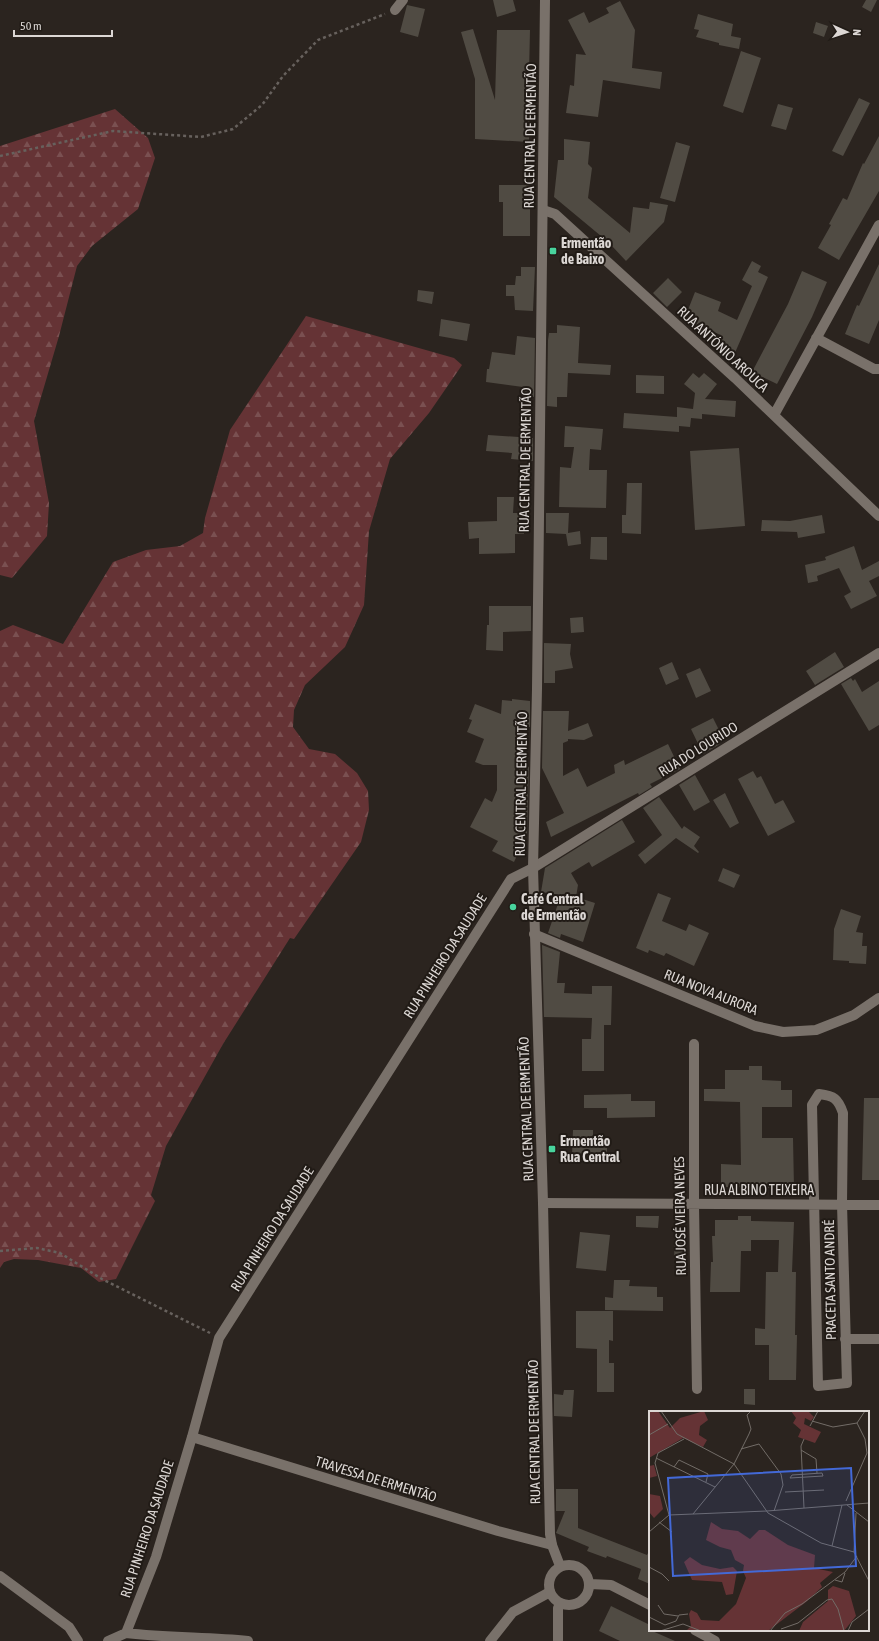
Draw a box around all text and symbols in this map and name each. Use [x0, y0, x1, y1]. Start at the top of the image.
scale bar [14, 12, 112, 38]
north arrow [827, 12, 867, 52]
text: 50 m [20, 19, 42, 33]
text: N [851, 29, 863, 36]
street label: RUA CENTRAL DE ERMENTÃO [521, 63, 539, 209]
place label: Ermentão de Baixo [561, 235, 612, 267]
marker: Ermentão de Baixo [548, 246, 558, 256]
street label: RUA ANTÓNIO AROUCA [674, 303, 772, 395]
street label: RUA CENTRAL DE ERMENTÃO [516, 387, 534, 533]
street label: RUA CENTRAL DE ERMENTÃO [512, 711, 530, 857]
street label: RUA DO LOURIDO [656, 718, 740, 780]
street label: RUA PINHEIRO DA SAUDADE [400, 891, 490, 1021]
place label: Café Central de Ermentão [521, 891, 587, 923]
marker: Café Central de Ermentão [508, 902, 518, 912]
street label: RUA NOVA AURORA [662, 966, 760, 1018]
street label: RUA CENTRAL DE ERMENTÃO [515, 1036, 537, 1182]
place label: Ermentão Rua Central [560, 1133, 620, 1165]
marker: Ermentão Rua Central [547, 1144, 557, 1154]
street label: RUA JOSÉ VIEIRA NEVES [671, 1156, 689, 1276]
street label: RUA PINHEIRO DA SAUDADE [227, 1164, 317, 1294]
street label: RUA ALBINO TEIXEIRA [704, 1182, 814, 1198]
street label: PRACETA SANTO ANDRÉ [821, 1220, 839, 1340]
street label: RUA CENTRAL DE ERMENTÃO [525, 1359, 543, 1505]
inset map [649, 1411, 869, 1631]
street label: TRAVESSA DE ERMENTÃO [313, 1453, 439, 1505]
street label: RUA PINHEIRO DA SAUDADE [117, 1458, 177, 1600]

